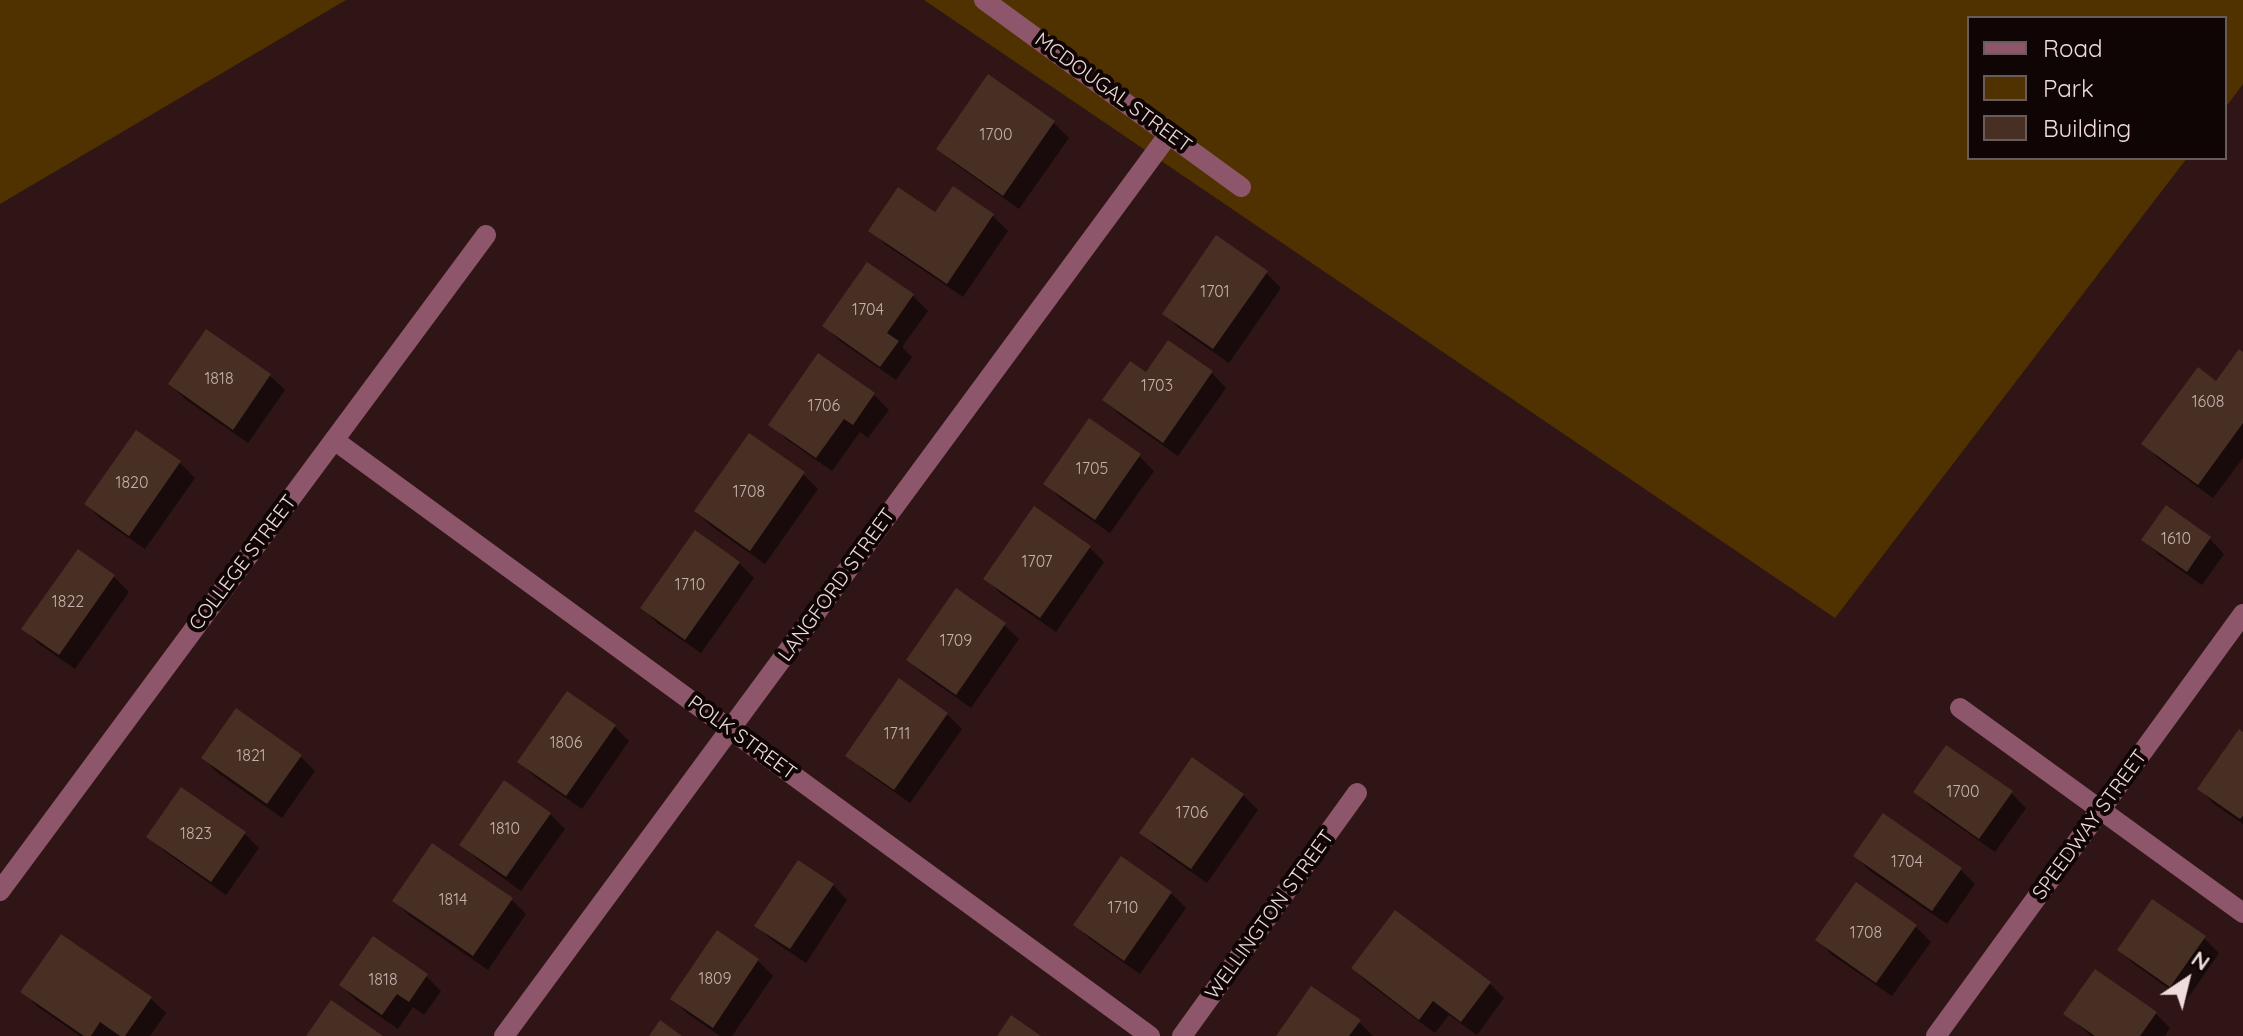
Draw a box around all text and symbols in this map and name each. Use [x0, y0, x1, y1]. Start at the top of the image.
legend [1967, 16, 2227, 160]
street label: MCDOUGAL STREET [1030, 28, 1196, 158]
text: Road [2043, 33, 2103, 63]
text: Park [2043, 73, 2094, 103]
text: Building [2043, 113, 2131, 143]
house number: 1700 [979, 125, 1013, 145]
house number: 1701 [1200, 282, 1230, 302]
house number: 1704 [852, 300, 884, 320]
house number: 1818 [204, 369, 234, 389]
house number: 1703 [1141, 376, 1173, 396]
house number: 1608 [2192, 392, 2224, 412]
house number: 1706 [808, 396, 840, 416]
house number: 1705 [1076, 459, 1108, 479]
house number: 1820 [116, 473, 148, 493]
house number: 1708 [733, 482, 765, 502]
street label: COLLEGE STREET [184, 491, 302, 635]
street label: LANGFORD STREET [773, 504, 901, 666]
house number: 1610 [2161, 529, 2191, 549]
house number: 1707 [1022, 552, 1052, 572]
house number: 1710 [675, 575, 705, 595]
house number: 1822 [52, 592, 84, 612]
house number: 1709 [940, 631, 972, 651]
street label: POLK STREET [683, 691, 801, 785]
house number: 1711 [884, 724, 910, 744]
house number: 1806 [550, 733, 582, 753]
street label: SPEEDWAY STREET [2028, 745, 2152, 905]
house number: 1821 [236, 746, 266, 766]
house number: 1700 [1946, 782, 1980, 802]
house number: 1706 [1176, 803, 1208, 823]
house number: 1810 [490, 819, 520, 839]
house number: 1823 [180, 824, 212, 844]
street label: WELLINGTON STREET [1200, 826, 1340, 1004]
house number: 1704 [1891, 852, 1923, 872]
house number: 1814 [439, 890, 467, 910]
house number: 1710 [1108, 898, 1138, 918]
house number: 1708 [1850, 923, 1882, 943]
north arrow [2147, 940, 2227, 1020]
text: N [2186, 944, 2215, 976]
house number: 1809 [698, 969, 732, 989]
house number: 1818 [368, 970, 398, 990]

